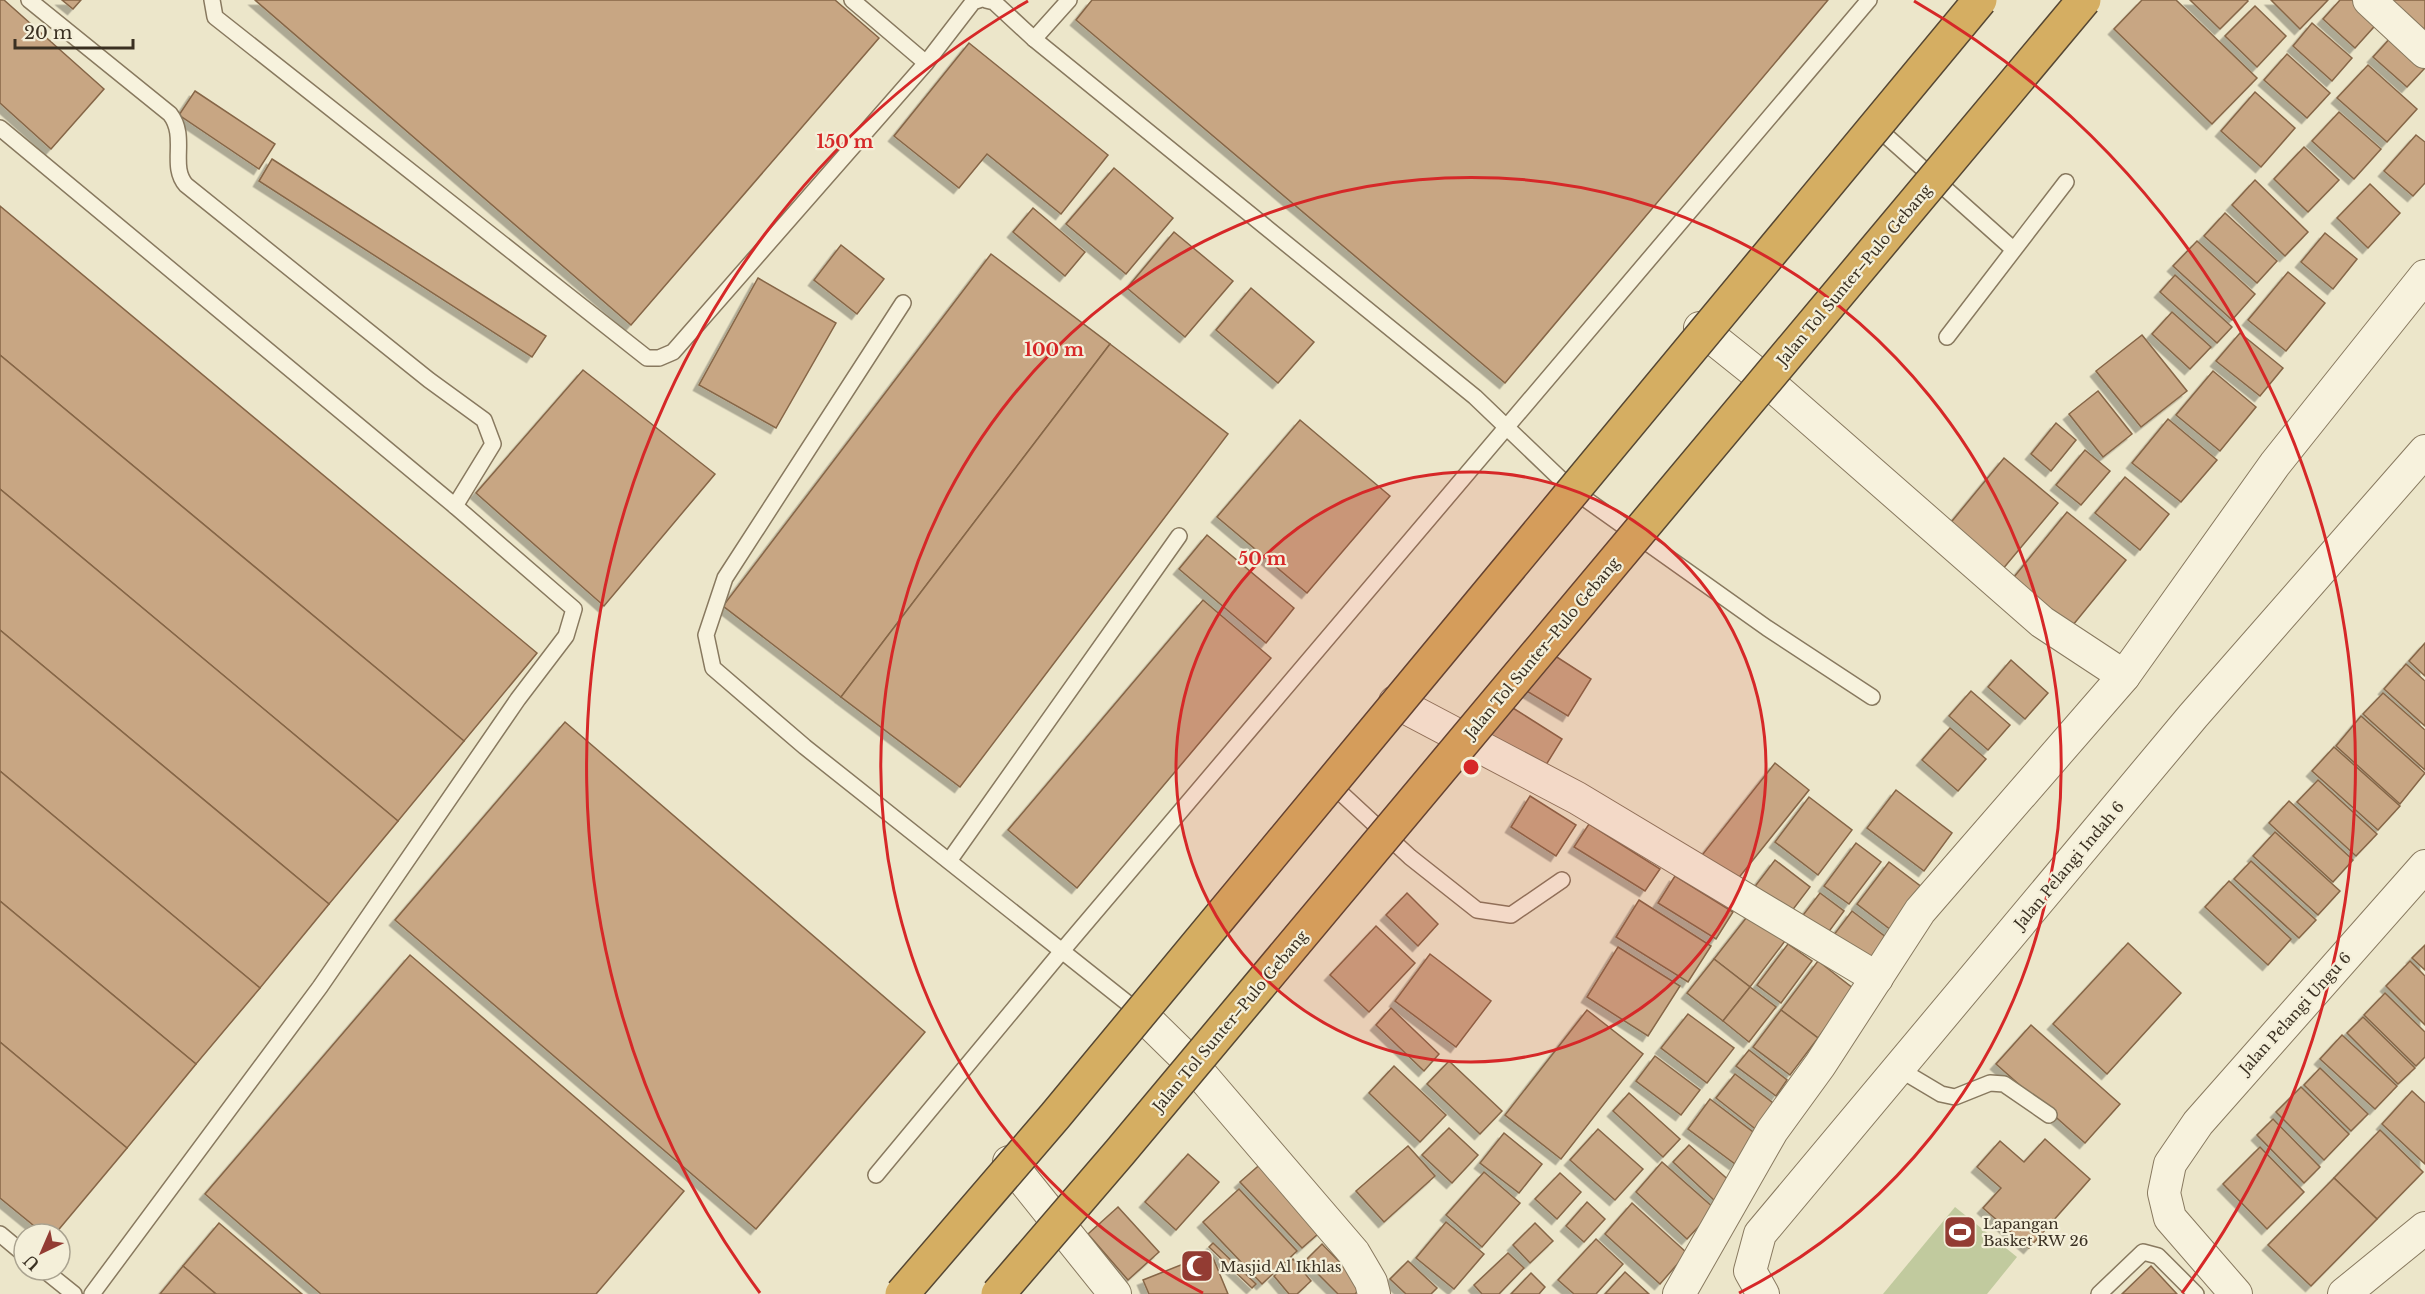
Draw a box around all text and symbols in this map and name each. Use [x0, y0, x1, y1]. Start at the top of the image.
scale bar [15, 12, 134, 50]
text: 20 m [24, 22, 72, 44]
text: 150 m [817, 131, 874, 153]
street label: Jalan Tol Sunter–Pulo Gebang [1771, 180, 1936, 371]
text: 100 m [1024, 339, 1084, 361]
text: 50 m [1238, 548, 1287, 570]
street label: Jalan Tol Sunter–Pulo Gebang [1459, 553, 1624, 744]
centre of rings [1461, 757, 1481, 777]
street label: Jalan Pelangi Indah 6 [2009, 797, 2128, 934]
street label: Jalan Tol Sunter–Pulo Gebang [1147, 926, 1312, 1117]
street label: Jalan Pelangi Ungu 6 [2234, 948, 2355, 1079]
sports icon: Lapangan Basket RW 26 [1942, 1214, 1978, 1250]
place label: Lapangan Basket RW 26 [1983, 1214, 2088, 1250]
north arrow [12, 1222, 72, 1282]
mosque icon: Masjid Al Ikhlas [1179, 1248, 1215, 1284]
text: U [20, 1251, 44, 1275]
place label: Masjid Al Ikhlas [1220, 1257, 1342, 1276]

